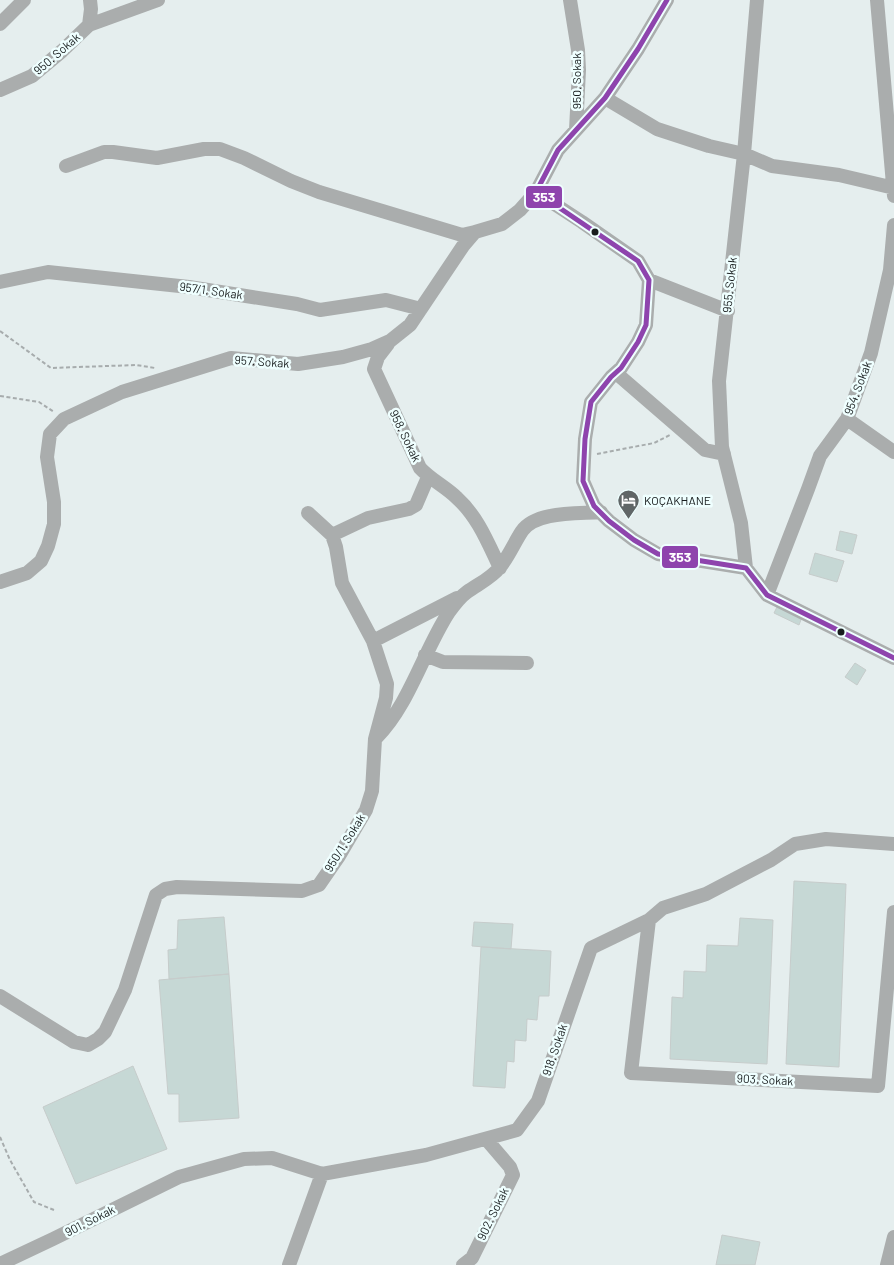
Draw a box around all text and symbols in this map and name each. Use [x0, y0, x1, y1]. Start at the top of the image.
street label: 950. Sokak [30, 29, 82, 77]
street label: 950. Sokak [569, 53, 583, 109]
line badge: 353 [525, 185, 563, 209]
text: 353 [533, 188, 555, 205]
unlabelled marker [590, 227, 600, 237]
street label: 955. Sokak [719, 256, 739, 313]
street label: 957/1. Sokak [179, 279, 244, 301]
street label: 957. Sokak [234, 352, 290, 370]
street label: 954. Sokak [840, 359, 874, 416]
street label: 958. Sokak [387, 407, 424, 464]
hotel icon: KOÇAKHANE [616, 489, 640, 520]
place label: KOÇAKHANE [644, 493, 711, 507]
line badge: 353 [661, 545, 699, 569]
text: 353 [669, 548, 691, 565]
unlabelled marker [836, 627, 846, 637]
street label: 950/1. Sokak [321, 811, 367, 874]
street label: 918. Sokak [539, 1022, 569, 1077]
street label: 903. Sokak [736, 1071, 794, 1087]
street label: 902. Sokak [473, 1185, 511, 1242]
street label: 901. Sokak [62, 1202, 117, 1239]

